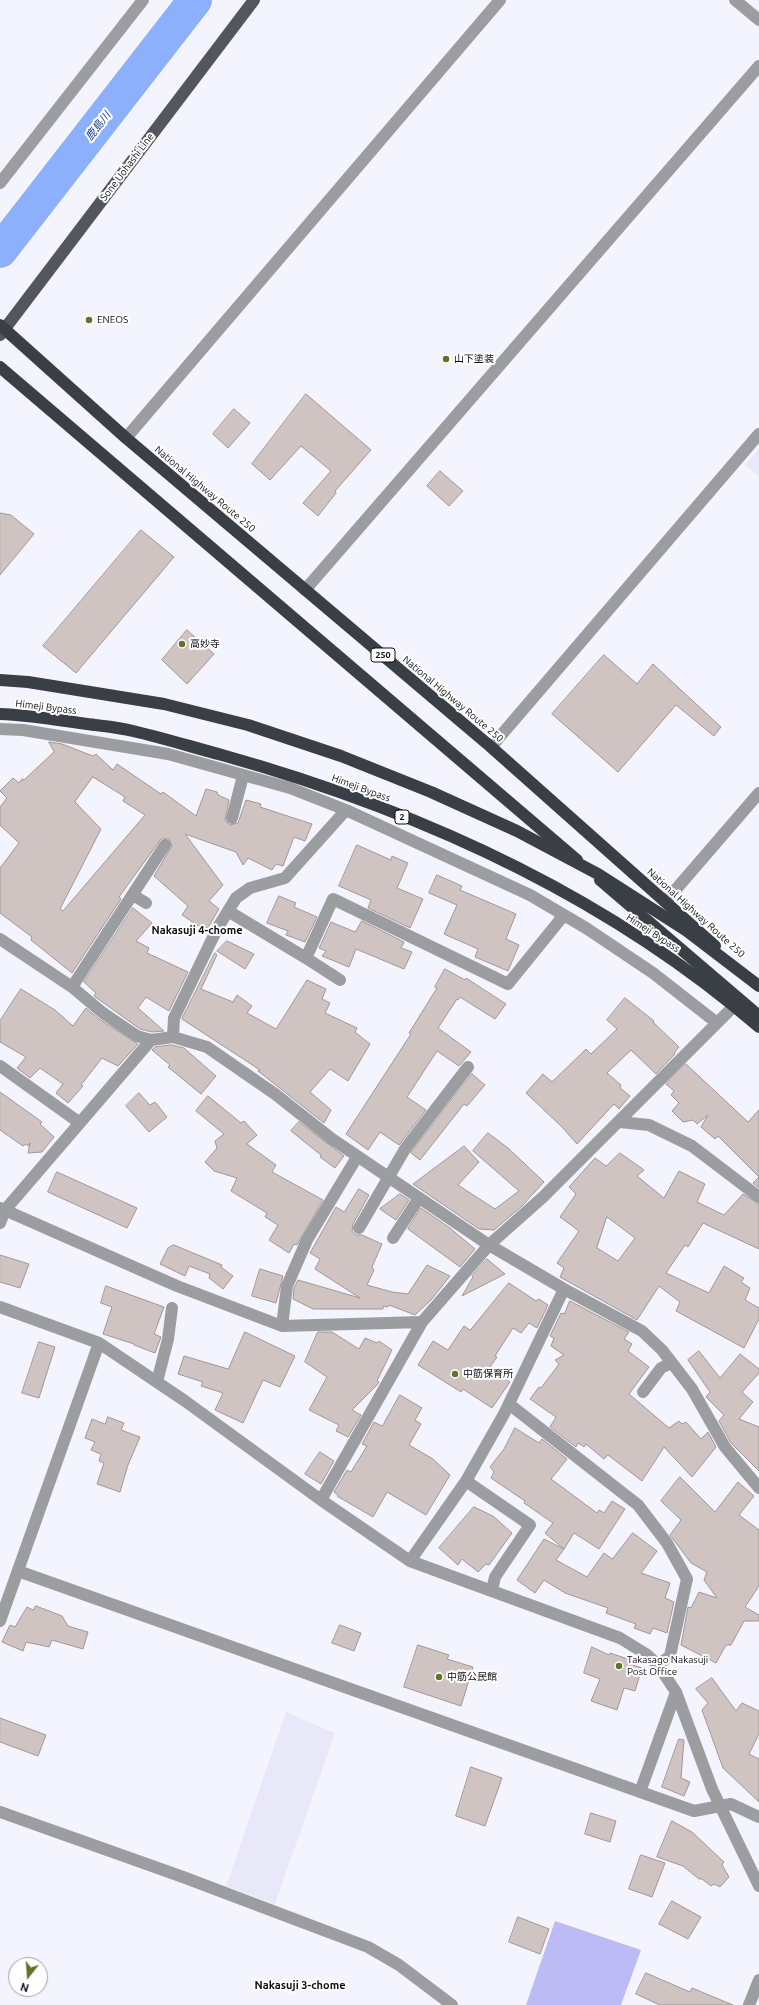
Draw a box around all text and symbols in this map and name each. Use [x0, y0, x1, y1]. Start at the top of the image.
water label: 鹿島川 [83, 109, 113, 143]
street label: Sone Uohashi Line [98, 131, 156, 203]
place label: ENEOS [97, 314, 128, 326]
marker: ENEOS [84, 315, 94, 325]
place label: 山下塗装 [454, 353, 494, 365]
marker: 山下塗装 [441, 354, 451, 364]
street label: National Highway Route 250 [152, 443, 258, 535]
place label: 高妙寺 [190, 638, 220, 650]
marker: 高妙寺 [177, 639, 187, 649]
road number: 250 [371, 648, 395, 662]
street label: National Highway Route 250 [400, 653, 506, 745]
street label: Himeji Bypass [15, 697, 77, 717]
street label: Himeji Bypass [330, 772, 392, 804]
road number: 2 [395, 810, 409, 824]
street label: National Highway Route 250 [645, 866, 747, 960]
street label: Himeji Bypass [624, 911, 682, 955]
district label: Nakasuji 4-chome [152, 923, 242, 937]
place label: 中筋保育所 [463, 1368, 513, 1380]
marker: 中筋保育所 [450, 1369, 460, 1379]
place label: Takasago Nakasuji Post Office [627, 1654, 708, 1678]
marker: Takasago Nakasuji Post Office [614, 1661, 624, 1671]
place label: 中筋公民館 [447, 1671, 497, 1683]
marker: 中筋公民館 [434, 1672, 444, 1682]
north arrow [8, 1957, 48, 1997]
district label: Nakasuji 3-chome [255, 1978, 345, 1992]
text: N [19, 1981, 30, 1994]

